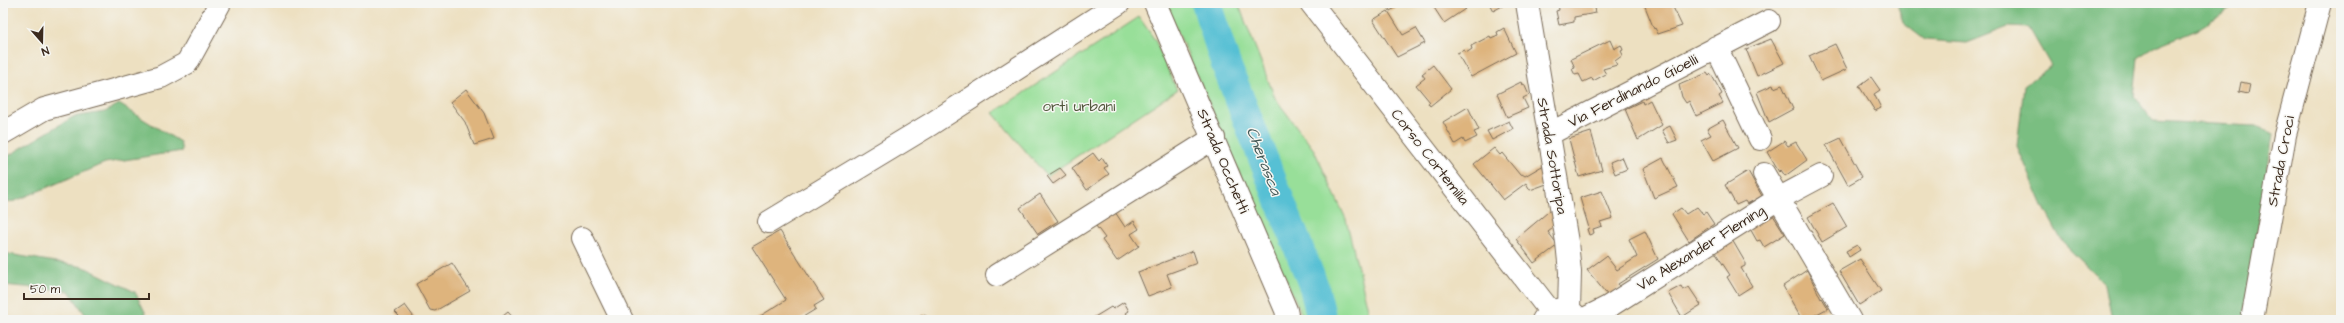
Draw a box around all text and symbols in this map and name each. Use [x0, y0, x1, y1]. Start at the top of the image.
north arrow [22, 22, 62, 62]
text: N [39, 43, 51, 59]
street label: Via Ferdinando Gioelli [1565, 49, 1702, 133]
park label: orti urbani [1043, 96, 1116, 117]
street label: Strada Sottoripa [1531, 96, 1573, 216]
street label: Corso Cortemilia [1386, 104, 1475, 210]
street label: Strada Occhetti [1191, 105, 1255, 217]
street label: Strada Croci [2262, 113, 2300, 208]
water label: Cherasca [1241, 124, 1287, 199]
street label: Via Alexander Fleming [1633, 200, 1770, 297]
scale bar [24, 275, 149, 301]
text: 50 m [30, 281, 61, 298]

